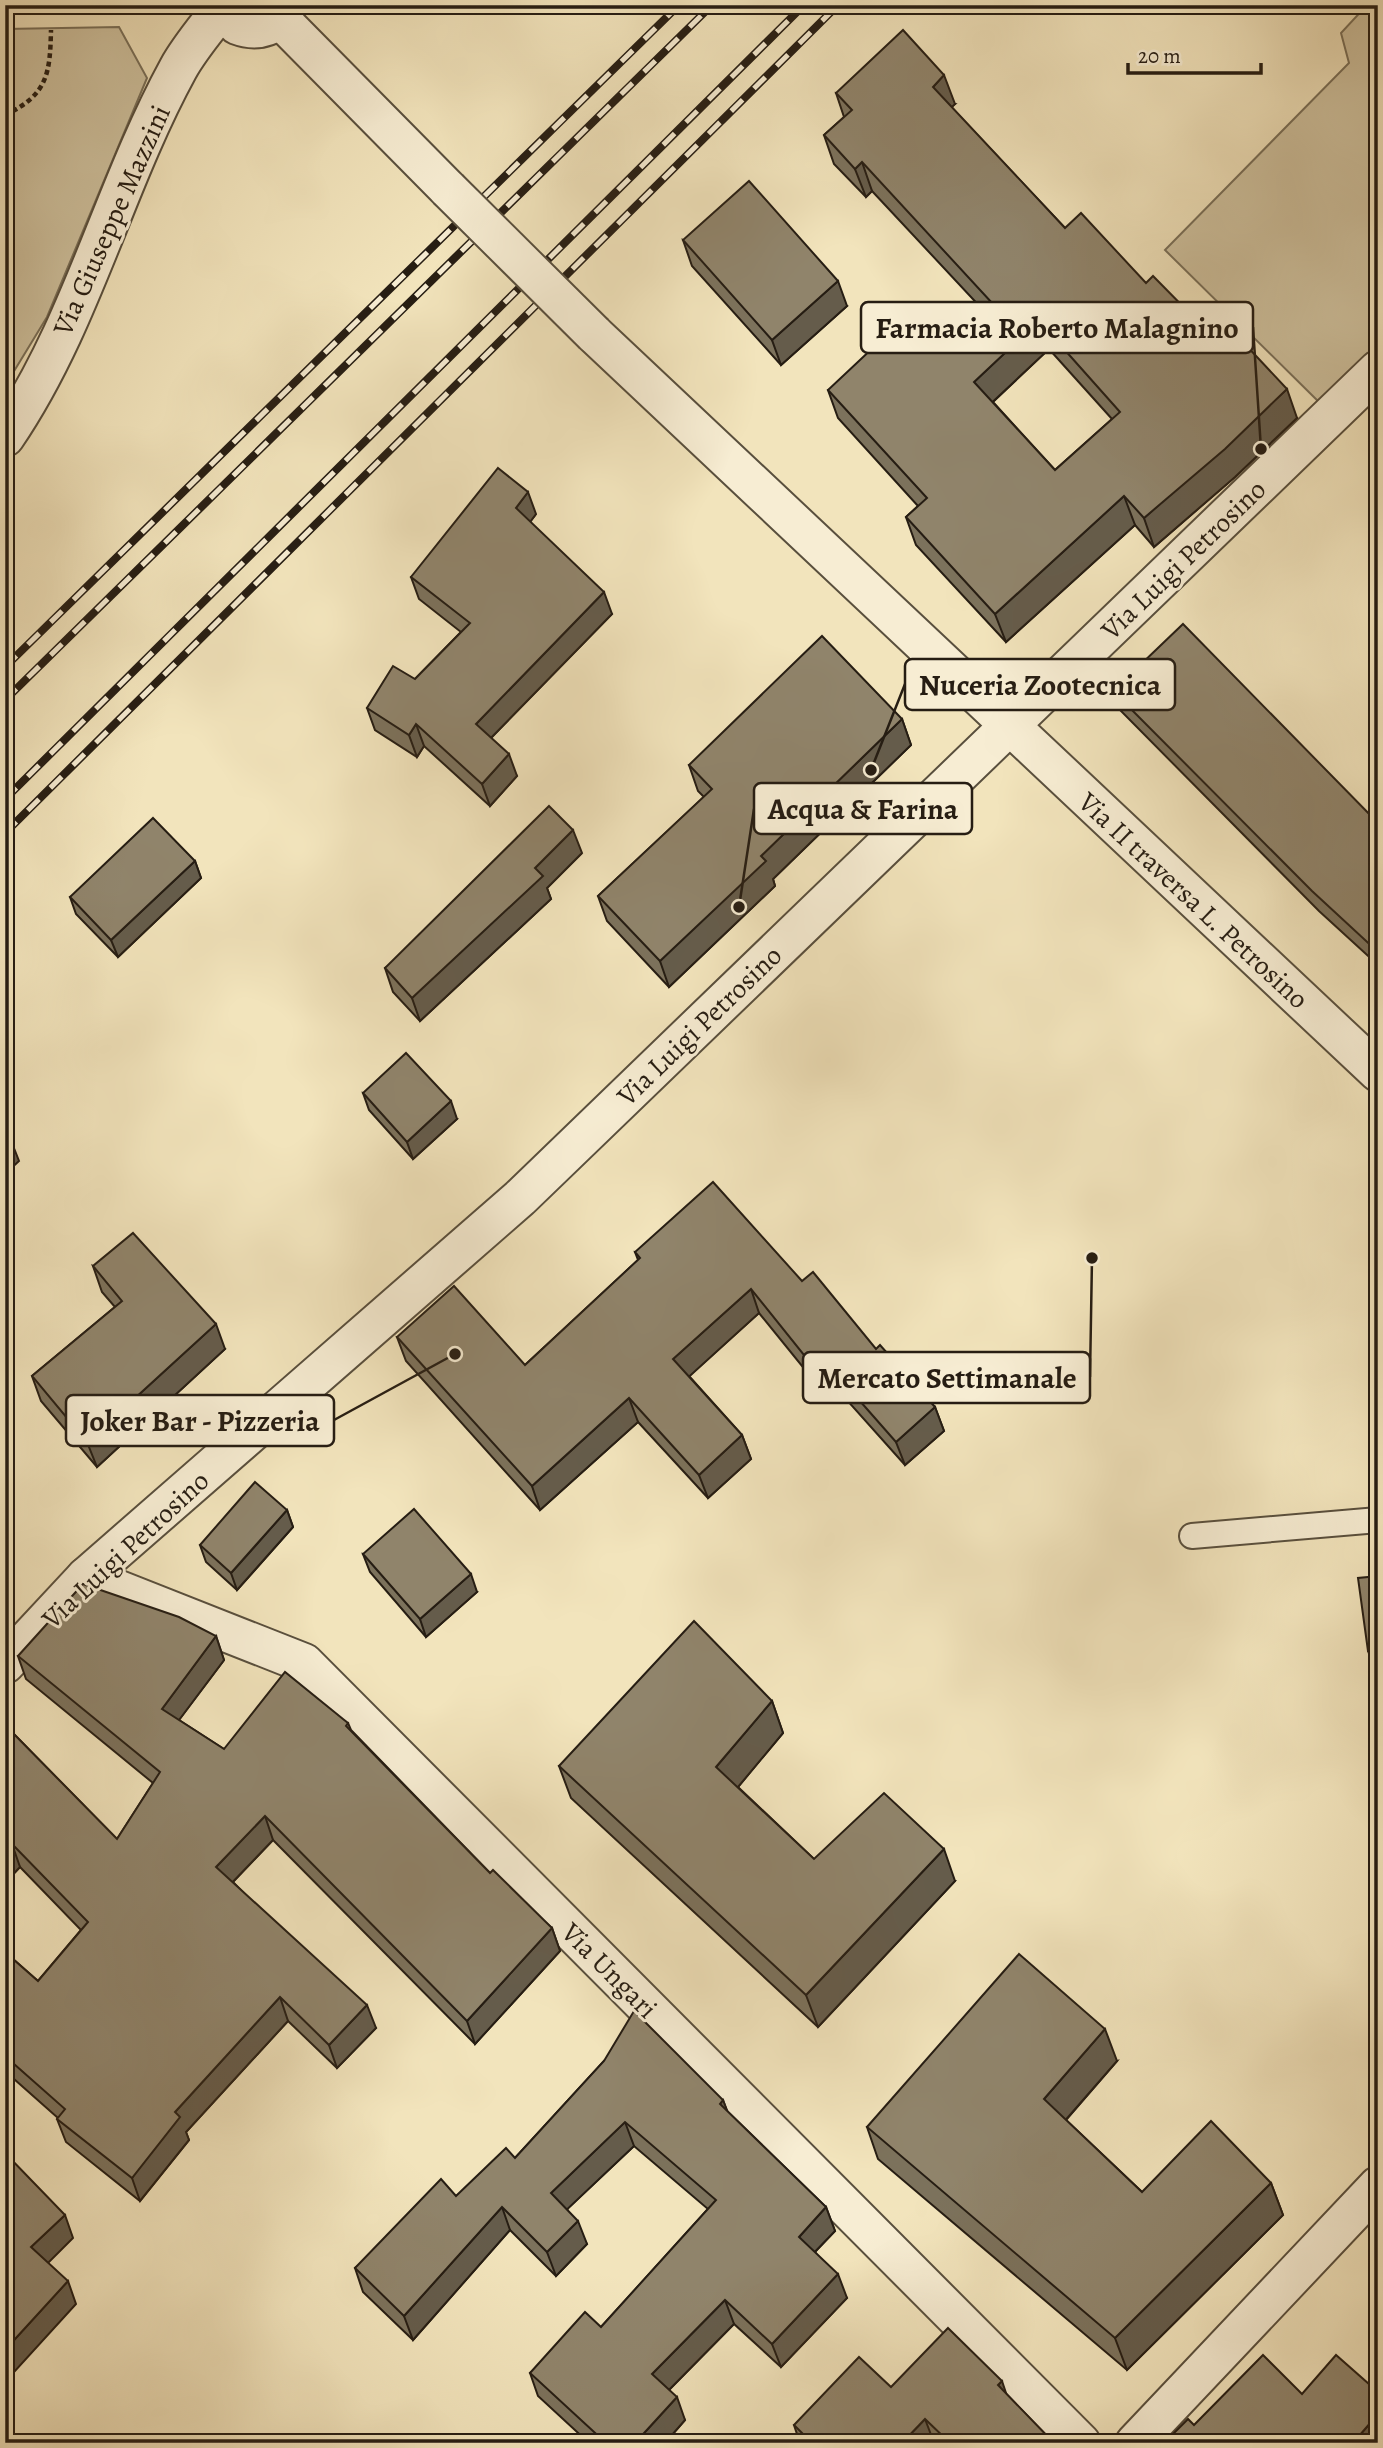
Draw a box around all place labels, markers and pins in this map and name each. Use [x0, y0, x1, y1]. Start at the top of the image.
callout: Farmacia Roberto Malagnino [861, 302, 1253, 353]
callout: Nuceria Zootecnica [905, 659, 1175, 710]
callout: Acqua & Farina [754, 783, 972, 834]
callout: Mercato Settimanale [803, 1352, 1090, 1403]
callout: Joker Bar - Pizzeria [66, 1395, 334, 1446]

